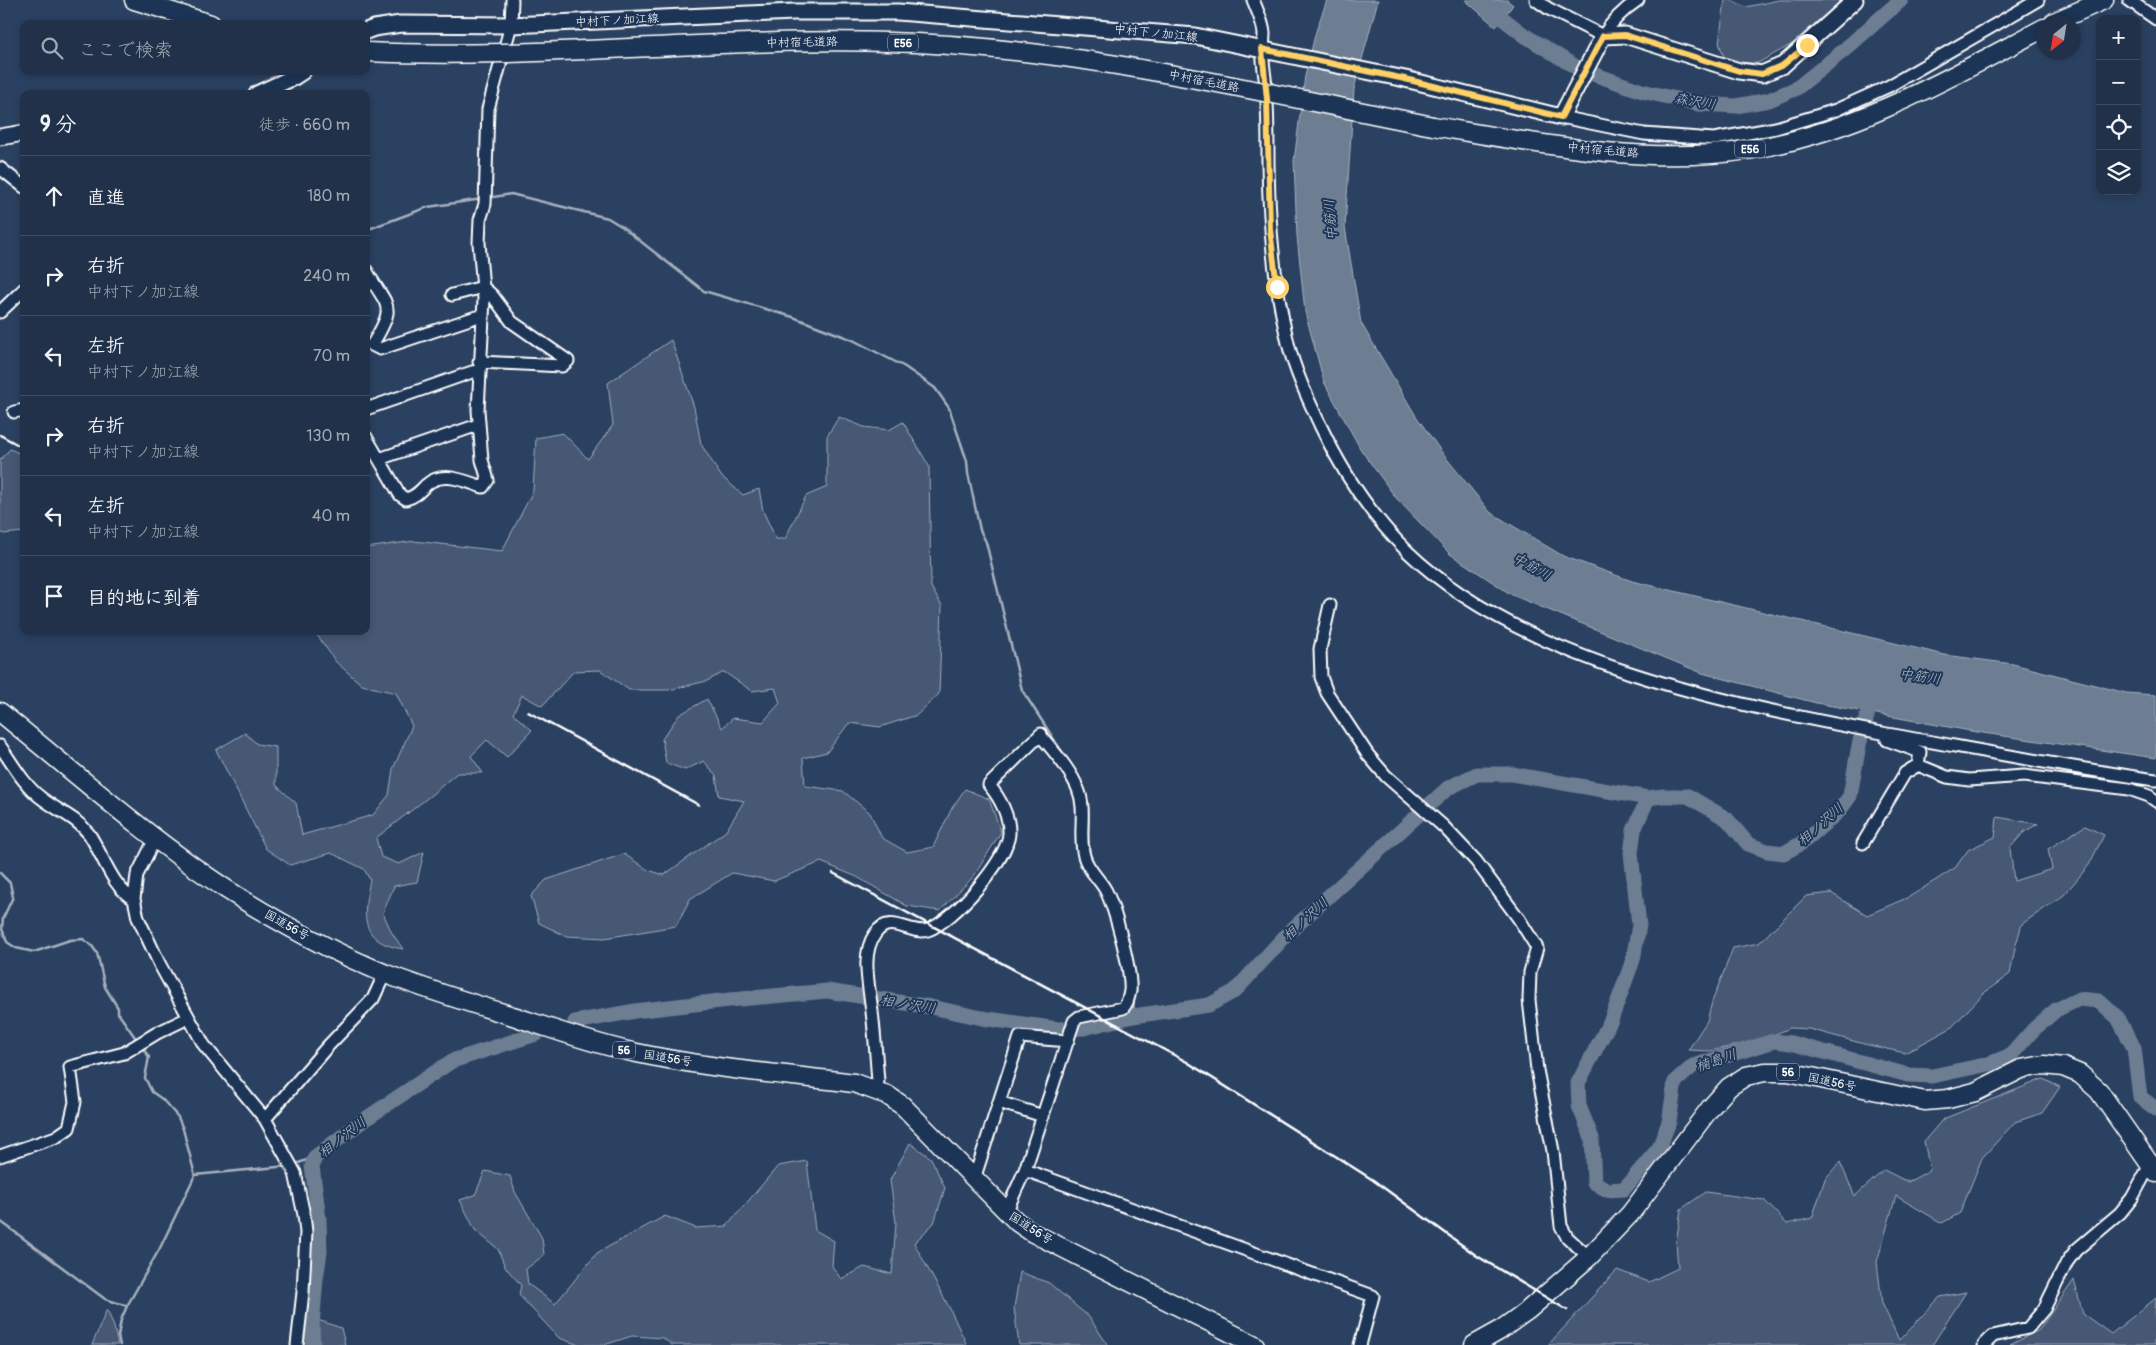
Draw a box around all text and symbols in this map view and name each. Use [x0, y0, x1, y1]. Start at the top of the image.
street label: 中村下ノ加江線 [575, 11, 659, 30]
north arrow [2036, 15, 2081, 60]
map controls [2096, 15, 2141, 195]
button: + [2096, 15, 2141, 60]
search box [20, 20, 370, 75]
street label: 中村下ノ加江線 [1113, 22, 1199, 45]
icon: search [38, 34, 66, 62]
street label: 中村宿毛道路 [766, 34, 838, 51]
road number: E56 [888, 34, 918, 52]
route end [1796, 34, 1819, 57]
text: ここで検索 [78, 38, 173, 62]
button: − [2096, 60, 2141, 105]
street label: 中村宿毛道路 [1167, 67, 1241, 96]
water label: 森沢川 [1673, 90, 1717, 113]
button: locate [2096, 105, 2141, 150]
text: 9 分 [40, 111, 76, 138]
text: 徒歩 · 660 m [259, 115, 350, 135]
street label: 中村宿毛道路 [1566, 140, 1639, 161]
road number: E56 [1735, 140, 1765, 158]
button: layers [2096, 150, 2141, 195]
icon: ahead [40, 182, 68, 210]
text: 直進 [87, 186, 125, 210]
text: 180 m [307, 186, 350, 206]
water label: 中筋川 [1321, 198, 1340, 242]
text: 右折 [87, 254, 125, 278]
icon: right [40, 262, 68, 290]
text: 240 m [303, 266, 350, 286]
route start [1266, 276, 1289, 299]
text: 中村下ノ加江線 [87, 282, 199, 302]
text: 左折 [87, 334, 125, 358]
icon: left [40, 342, 68, 370]
text: 70 m [313, 346, 350, 366]
text: 中村下ノ加江線 [87, 362, 199, 382]
text: 右折 [87, 414, 125, 438]
icon: right [40, 422, 68, 450]
text: 130 m [306, 426, 350, 446]
text: 中村下ノ加江線 [87, 442, 199, 462]
text: 左折 [87, 494, 125, 518]
icon: left [40, 502, 68, 530]
text: 40 m [312, 506, 350, 526]
text: 中村下ノ加江線 [87, 522, 199, 542]
water label: 中筋川 [1509, 549, 1554, 584]
icon: arrive [40, 582, 68, 610]
text: 目的地に到着 [87, 586, 201, 610]
water label: 中筋川 [1898, 665, 1942, 688]
water label: 相ノ沢川 [1794, 800, 1847, 849]
water label: 相ノ沢川 [1279, 894, 1332, 945]
street label: 国道56号 [261, 907, 312, 944]
water label: 相ノ沢川 [879, 992, 937, 1017]
road number: 56 [613, 1042, 635, 1058]
water label: 楠島川 [1694, 1046, 1739, 1075]
street label: 国道56号 [642, 1047, 694, 1070]
road number: 56 [1777, 1064, 1799, 1080]
street label: 国道56号 [1806, 1070, 1858, 1095]
water label: 相ノ沢川 [315, 1113, 370, 1161]
street label: 国道56号 [1006, 1209, 1056, 1248]

